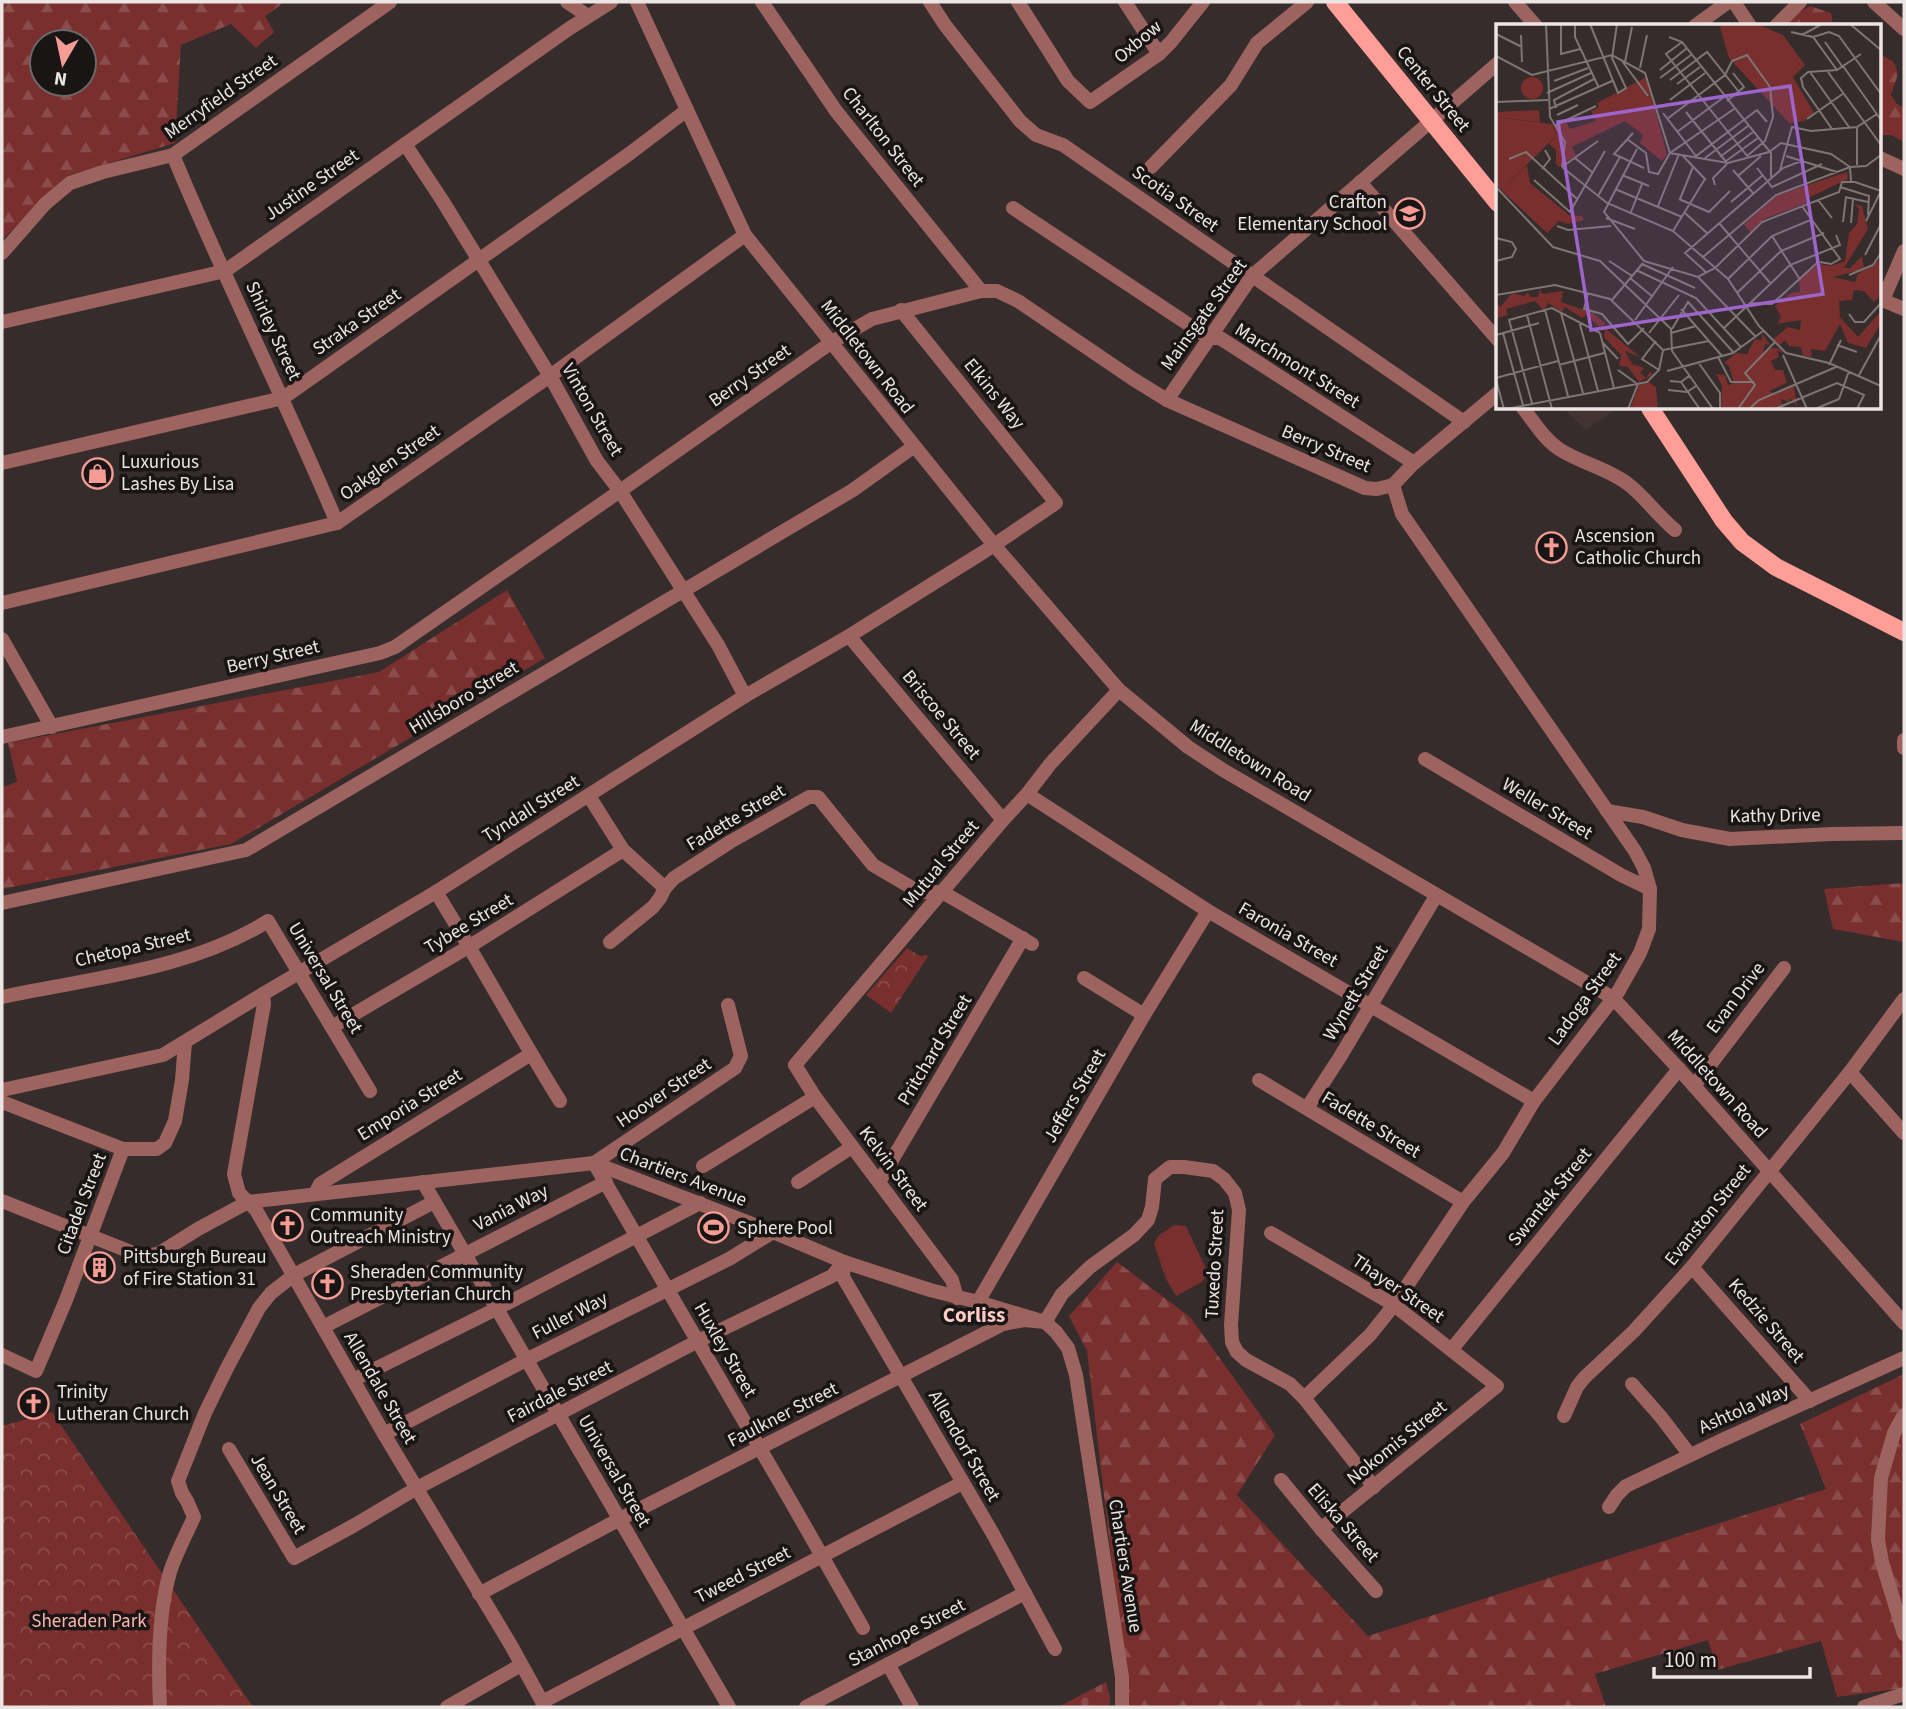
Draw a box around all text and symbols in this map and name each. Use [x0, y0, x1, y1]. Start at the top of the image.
street label: Oxbow [1108, 14, 1168, 70]
inset map [1496, 24, 1882, 410]
north arrow [28, 28, 98, 98]
street label: Center Street [1390, 40, 1477, 138]
street label: Merryfield Street [159, 48, 283, 146]
text: N [52, 64, 69, 93]
street label: Charlton Street [835, 81, 931, 193]
street label: Justine Street [259, 142, 365, 227]
street label: Scotia Street [1126, 159, 1224, 239]
place label: Crafton Elementary School [1237, 189, 1387, 238]
school or university icon: Crafton Elementary School [1393, 196, 1427, 230]
street label: Mainsgate Street [1154, 253, 1254, 376]
street label: Shirley Street [238, 277, 308, 385]
street label: Straka Street [307, 281, 407, 362]
street label: Middletown Road [814, 294, 920, 420]
street label: Marchmont Street [1229, 317, 1365, 416]
street label: Berry Street [704, 338, 797, 414]
street label: Elkins Way [957, 353, 1031, 435]
street label: Vinton Street [555, 359, 630, 462]
street label: Oakglen Street [334, 418, 446, 508]
street label: Berry Street [1277, 418, 1375, 480]
place label: Luxurious Lashes By Lisa [121, 449, 234, 498]
shop icon: Luxurious Lashes By Lisa [81, 456, 115, 490]
place label: Ascension Catholic Church [1575, 523, 1701, 572]
church icon: Ascension Catholic Church [1535, 530, 1569, 564]
street label: Berry Street [224, 633, 323, 681]
street label: Hillsboro Street [404, 654, 524, 741]
street label: Briscoe Street [895, 664, 987, 766]
street label: Middletown Road [1184, 713, 1316, 809]
street label: Tyndall Street [477, 768, 585, 850]
street label: Weller Street [1497, 771, 1598, 847]
street label: Fadette Street [681, 778, 791, 858]
street label: Kathy Drive [1729, 802, 1821, 830]
street label: Mutual Street [896, 814, 986, 914]
street label: Tybee Street [420, 887, 519, 961]
street label: Faronia Street [1233, 896, 1343, 975]
street label: Universal Street [281, 917, 369, 1039]
street label: Chetopa Street [72, 921, 194, 974]
street label: Wynett Street [1317, 940, 1395, 1046]
street label: Ladoga Street [1542, 946, 1629, 1051]
street label: Evan Drive [1700, 957, 1772, 1039]
street label: Pritchard Street [891, 989, 979, 1111]
street label: Middletown Road [1661, 1023, 1773, 1145]
street label: Jeffers Street [1037, 1043, 1113, 1148]
street label: Hoover Street [611, 1051, 717, 1135]
street label: Emporia Street [352, 1062, 468, 1148]
street label: Fadette Street [1316, 1085, 1426, 1165]
street label: Kelvin Street [852, 1121, 934, 1218]
street label: Chartiers Avenue [615, 1140, 751, 1214]
street label: Swantek Street [1502, 1141, 1599, 1252]
street label: Citadel Street [50, 1149, 114, 1259]
street label: Evanston Street [1658, 1158, 1758, 1272]
street label: Vania Way [469, 1178, 553, 1238]
place label: Community Outreach Ministry [310, 1202, 451, 1251]
street label: Tuxedo Street [1199, 1208, 1231, 1319]
church icon: Community Outreach Ministry [270, 1209, 304, 1243]
sports icon: Sphere Pool [697, 1211, 731, 1245]
place label: Sphere Pool [737, 1215, 833, 1242]
place label: Pittsburgh Bureau of Fire Station 31 [123, 1244, 267, 1293]
street label: Thayer Street [1346, 1248, 1450, 1330]
building icon: Pittsburgh Bureau of Fire Station 31 [83, 1251, 117, 1285]
place label: Sheraden Community Presbyterian Church [350, 1259, 523, 1308]
church icon: Sheraden Community Presbyterian Church [310, 1266, 344, 1300]
street label: Kedzie Street [1722, 1273, 1811, 1370]
street label: Fuller Way [527, 1285, 613, 1347]
street label: Huxley Street [687, 1297, 763, 1403]
district label: Corliss [943, 1300, 1005, 1330]
street label: Allendale Street [337, 1327, 423, 1450]
street label: Fairdale Street [503, 1354, 618, 1430]
street label: Faulkner Street [723, 1375, 843, 1454]
street label: Ashtola Way [1694, 1377, 1794, 1441]
place label: Trinity Lutheran Church [57, 1379, 189, 1428]
street label: Allendorf Street [921, 1385, 1007, 1507]
church icon: Trinity Lutheran Church [17, 1386, 51, 1420]
street label: Nokomis Street [1341, 1394, 1453, 1492]
street label: Universal Street [571, 1410, 657, 1533]
street label: Jean Street [243, 1449, 313, 1540]
street label: Eliska Street [1301, 1477, 1386, 1569]
street label: Chartiers Avenue [1101, 1497, 1149, 1635]
street label: Tweed Street [691, 1539, 796, 1611]
street label: Stanhope Street [844, 1592, 971, 1674]
park label: Sheraden Park [31, 1608, 147, 1635]
scale bar [1654, 1636, 1810, 1680]
text: 100 m [1664, 1645, 1717, 1675]

